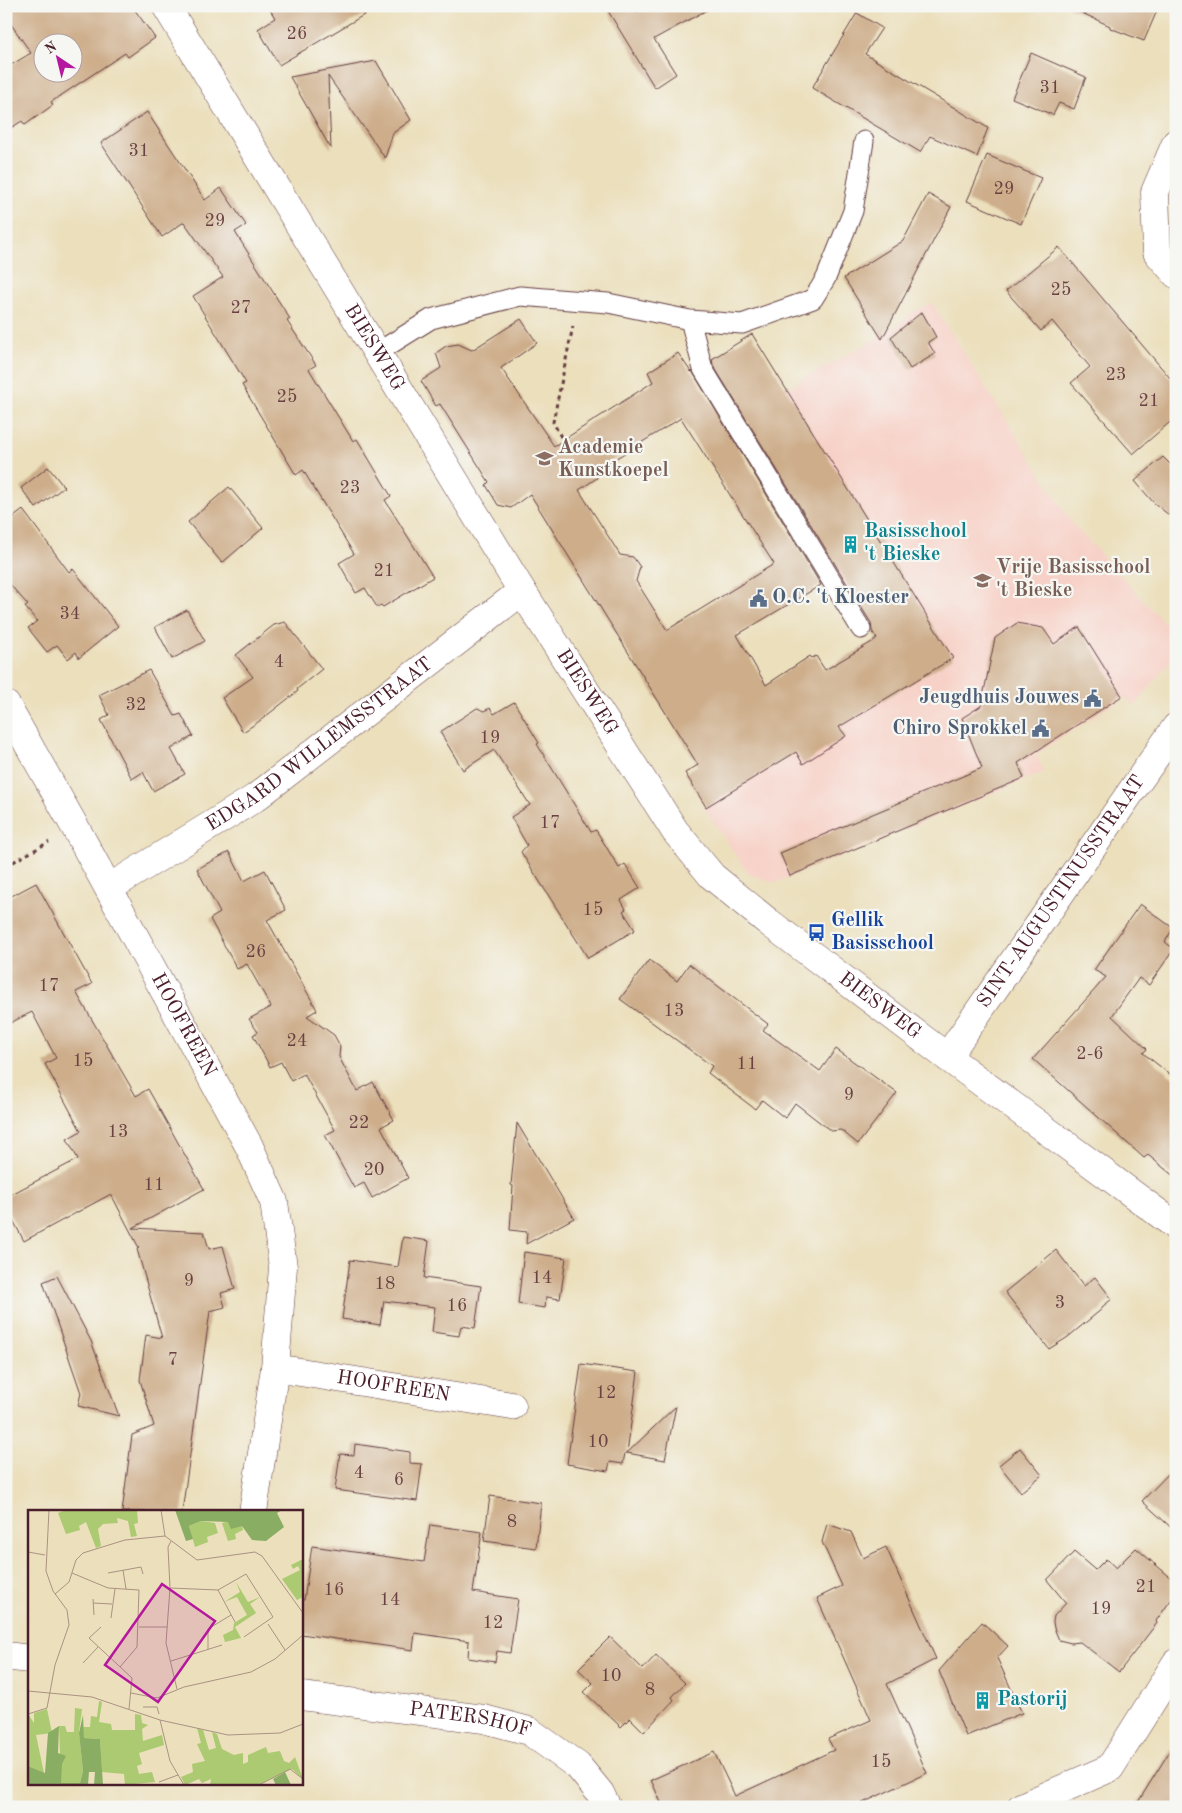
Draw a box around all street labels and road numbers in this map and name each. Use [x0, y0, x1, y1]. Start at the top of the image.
street label: BIESWEG [340, 301, 408, 395]
street label: BIESWEG [552, 646, 621, 739]
street label: EDGARD WILLEMSSTRAAT [203, 654, 437, 835]
street label: SINT-AUGUSTINUSSTRAAT [974, 772, 1149, 1012]
street label: BIESWEG [835, 969, 925, 1044]
street label: HOOFREEN [147, 970, 219, 1080]
street label: HOOFREEN [335, 1368, 452, 1406]
street label: PATERSHOF [408, 1700, 533, 1741]

